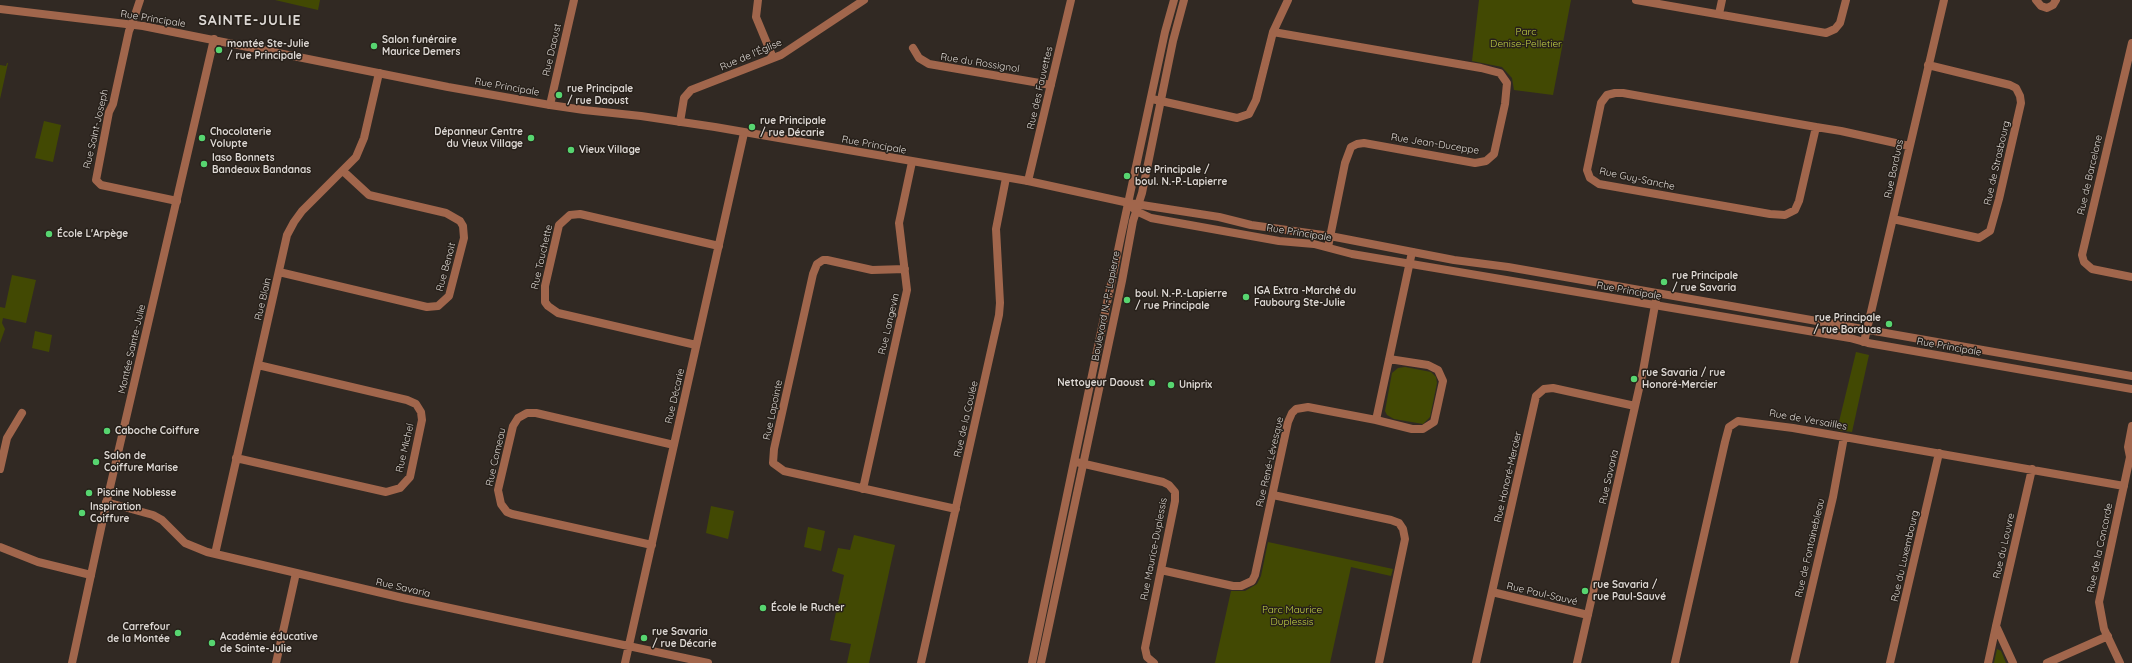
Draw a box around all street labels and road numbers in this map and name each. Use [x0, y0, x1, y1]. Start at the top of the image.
street label: Rue Principale [120, 8, 186, 30]
street label: Rue Daoust [540, 22, 564, 78]
street label: Rue de l'Église [718, 37, 784, 73]
street label: Rue des Fauvettes [1025, 45, 1055, 131]
street label: Rue du Rossignol [940, 51, 1020, 75]
street label: Rue Principale [474, 75, 540, 99]
street label: Rue Saint-Joseph [81, 88, 111, 170]
street label: Rue de Strasbourg [1981, 120, 2013, 206]
street label: Rue Jean-Duceppe [1390, 131, 1480, 157]
street label: Rue Principale [841, 133, 907, 157]
street label: Rue de Barcelone [2075, 134, 2105, 216]
street label: Rue Borduas [1882, 139, 1906, 199]
street label: Rue Guy-Sanche [1598, 165, 1676, 193]
street label: Rue Principale [1266, 222, 1332, 244]
street label: Rue Touchette [529, 223, 555, 291]
street label: Rue Benoit [434, 241, 458, 293]
street label: Boulevard N.-P.-Lapierre [1089, 250, 1123, 362]
street label: Rue Blain [252, 276, 274, 322]
street label: Rue Principale [1596, 279, 1662, 303]
street label: Rue Langevin [876, 292, 902, 356]
street label: Montée Sainte-Julie [116, 303, 148, 395]
street label: Rue Principale [1916, 335, 1982, 359]
street label: Rue Décarie [663, 367, 687, 425]
street label: Rue Lapointe [761, 379, 785, 441]
street label: Rue de la Coulée [951, 380, 981, 458]
street label: Rue de Versailles [1768, 407, 1848, 433]
street label: Rue René-Lévesque [1254, 416, 1286, 508]
street label: Rue Michel [394, 422, 416, 474]
street label: Rue Comeau [483, 427, 509, 487]
street label: Rue Honoré-Mercier [1492, 430, 1524, 524]
street label: Rue Savaria [1597, 449, 1621, 505]
street label: Rue Maurice-Duplessis [1138, 497, 1170, 601]
street label: Rue de Fontainebleau [1793, 497, 1827, 599]
street label: Rue de la Concorde [2085, 502, 2115, 594]
street label: Rue du Luxembourg [1889, 509, 1921, 603]
street label: Rue du Louvre [1991, 512, 2017, 580]
street label: Rue Savaria [375, 576, 431, 600]
street label: Rue Paul-Sauvé [1505, 580, 1579, 608]

